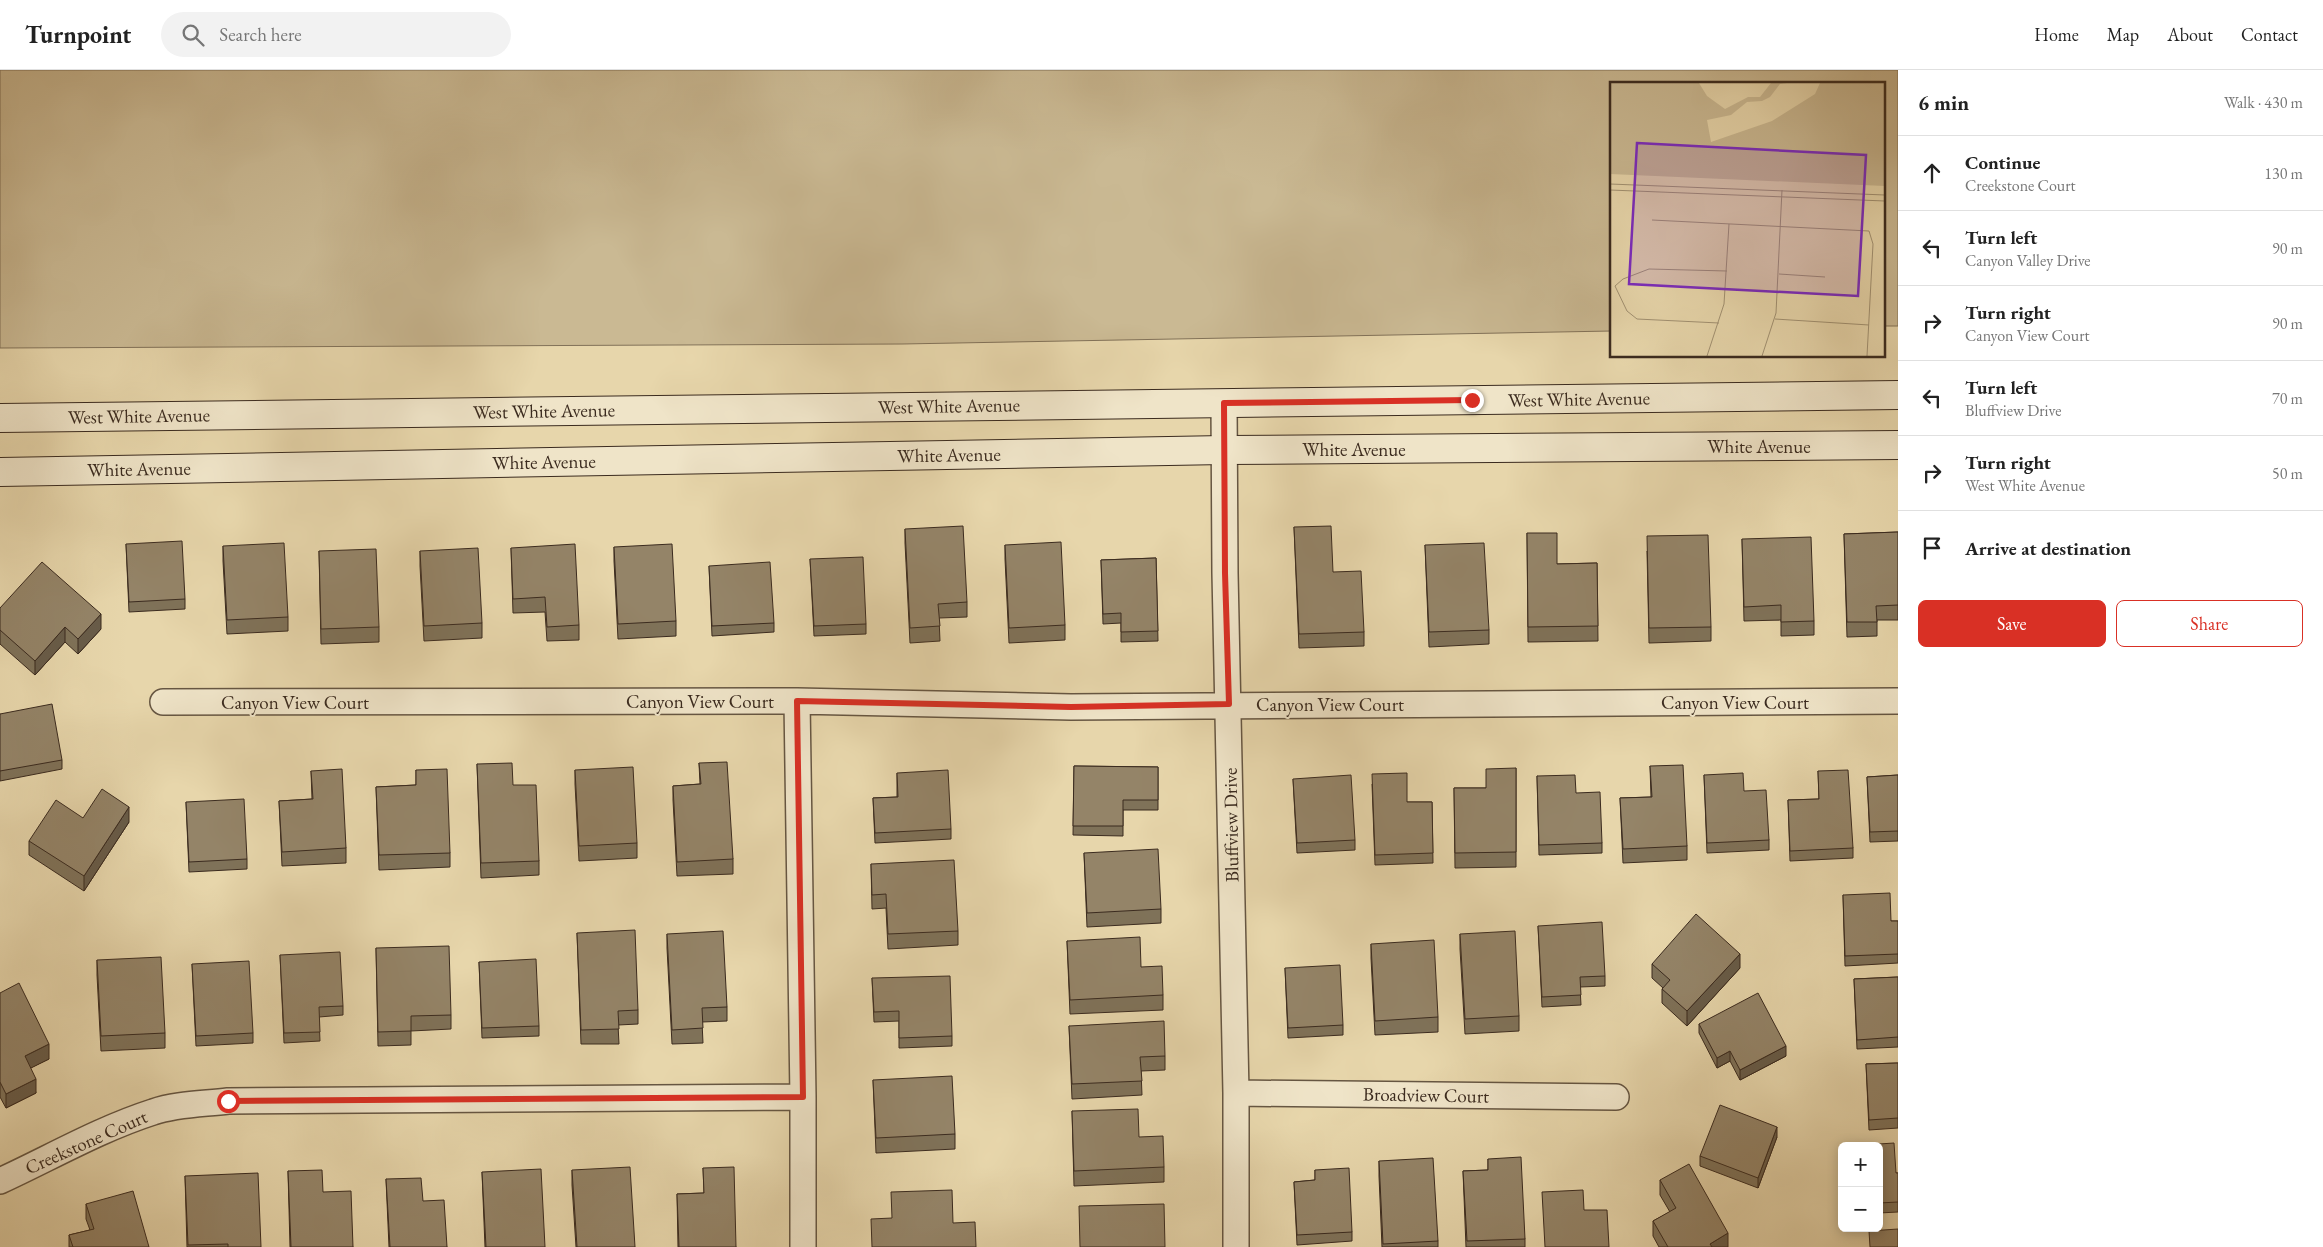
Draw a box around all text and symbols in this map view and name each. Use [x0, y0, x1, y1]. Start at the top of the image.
search box [161, 12, 511, 57]
text: Turnpoint [25, 19, 131, 50]
icon: search [179, 21, 207, 49]
text: Search here [219, 22, 302, 47]
text: Home [2034, 23, 2079, 46]
text: Map [2107, 23, 2139, 46]
text: About [2167, 23, 2213, 46]
text: Contact [2241, 23, 2298, 46]
inset map [1610, 82, 1886, 358]
text: 6 min [1918, 89, 1969, 116]
text: Walk · 430 m [2224, 92, 2303, 113]
text: Continue [1965, 150, 2040, 175]
icon: ahead [1918, 159, 1946, 187]
text: 130 m [2264, 163, 2303, 184]
text: Creekstone Court [1965, 175, 2076, 196]
text: Turn left [1965, 225, 2037, 250]
icon: left [1918, 234, 1946, 262]
text: 90 m [2272, 238, 2303, 259]
text: Canyon Valley Drive [1965, 250, 2091, 271]
text: Turn right [1965, 300, 2051, 325]
icon: right [1918, 309, 1946, 337]
text: 90 m [2272, 313, 2303, 334]
text: Canyon View Court [1965, 325, 2090, 346]
text: Turn left [1965, 375, 2037, 400]
icon: left [1918, 384, 1946, 412]
street label: West White Avenue [1508, 385, 1650, 413]
text: 70 m [2272, 388, 2303, 409]
route end [1461, 389, 1484, 412]
street label: West White Avenue [878, 392, 1020, 420]
street label: West White Avenue [473, 397, 615, 425]
text: Bluffview Drive [1965, 400, 2061, 421]
street label: West White Avenue [68, 402, 210, 430]
street label: White Avenue [1707, 434, 1811, 459]
street label: White Avenue [1302, 437, 1406, 462]
street label: White Avenue [897, 442, 1001, 468]
street label: White Avenue [492, 449, 596, 475]
text: Turn right [1965, 450, 2051, 475]
street label: White Avenue [87, 456, 191, 482]
icon: right [1918, 459, 1946, 487]
text: 50 m [2272, 463, 2303, 484]
text: West White Avenue [1965, 475, 2085, 496]
icon: arrive [1918, 534, 1946, 562]
text: Arrive at destination [1965, 536, 2131, 561]
button: Save [1918, 600, 2106, 647]
button: Share [2116, 600, 2303, 647]
street label: Canyon View Court [626, 689, 774, 714]
street label: Canyon View Court [221, 690, 369, 715]
street label: Canyon View Court [1661, 690, 1809, 715]
street label: Canyon View Court [1256, 692, 1404, 717]
street label: Bluffview Drive [1218, 768, 1244, 882]
street label: Broadview Court [1363, 1081, 1489, 1109]
route start [217, 1090, 240, 1113]
street label: Creekstone Court [21, 1104, 151, 1180]
map controls [1838, 1142, 1883, 1232]
button: + [1838, 1142, 1883, 1187]
button: − [1838, 1187, 1883, 1232]

